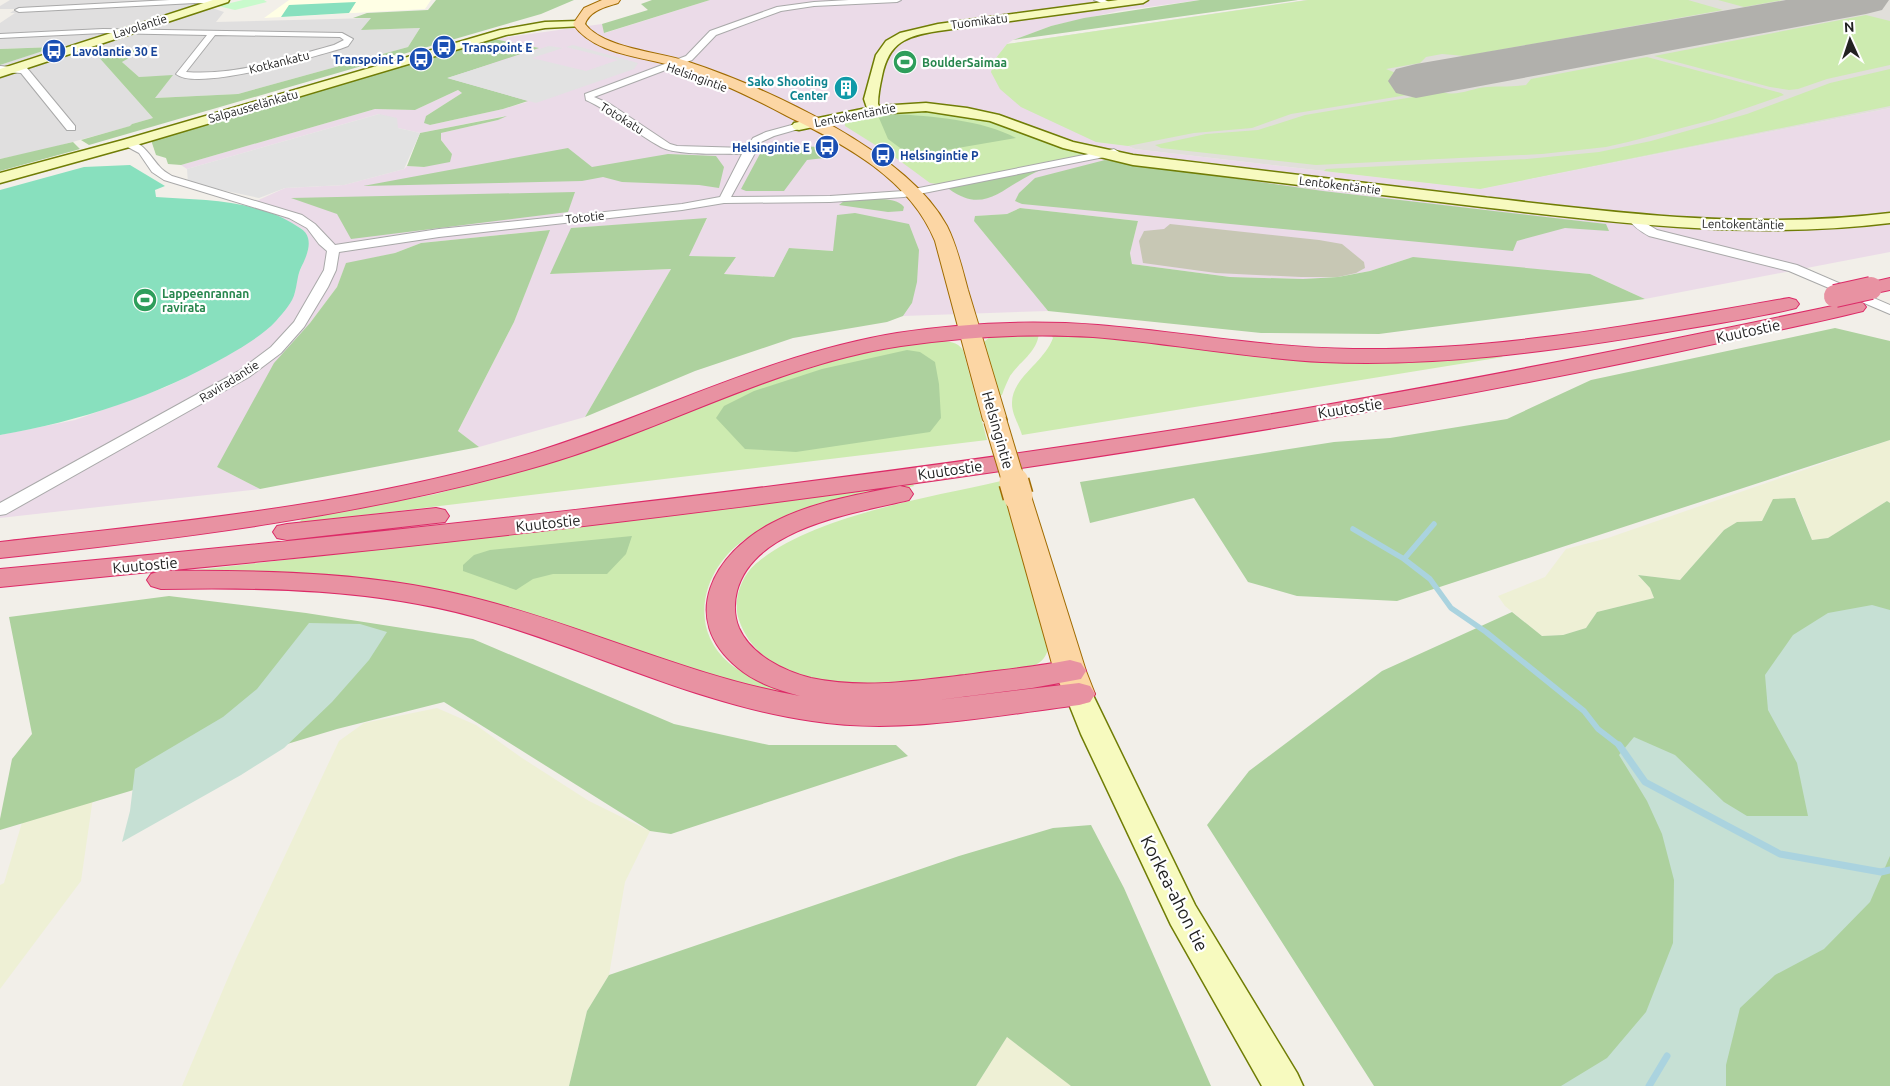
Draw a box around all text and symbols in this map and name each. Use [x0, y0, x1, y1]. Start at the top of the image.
street label: Tuomikatu [950, 11, 1008, 31]
street label: Lavolantie [112, 12, 168, 40]
north arrow [1825, 15, 1875, 65]
text: N [1844, 19, 1855, 35]
bus stop icon: Transpoint E [431, 34, 457, 60]
bus stop icon: Lavolantie 30 E [41, 38, 67, 64]
place label: Transpoint E [462, 41, 532, 54]
place label: Lavolantie 30 E [72, 45, 158, 58]
bus stop icon: Transpoint P [408, 46, 434, 72]
street label: Kotkankatu [247, 48, 311, 76]
sports icon: BoulderSaimaa [892, 49, 918, 75]
place label: Transpoint P [333, 53, 404, 66]
place label: BoulderSaimaa [922, 56, 1007, 69]
street label: Helsingintie [665, 60, 729, 94]
place label: Sako Shooting Center [747, 75, 828, 102]
building icon: Sako Shooting Center [833, 75, 859, 101]
street label: Salpausselänkatu [207, 87, 299, 125]
street label: Totokatu [598, 100, 646, 136]
street label: Lentokentäntie [813, 101, 897, 129]
bus stop icon: Helsingintie E [814, 134, 840, 160]
place label: Helsingintie E [732, 141, 810, 154]
bus stop icon: Helsingintie P [870, 142, 896, 168]
place label: Helsingintie P [900, 149, 979, 162]
street label: Lentokentäntie [1298, 174, 1382, 196]
street label: Tototie [565, 208, 605, 226]
street label: Lentokentäntie [1702, 217, 1784, 231]
sports icon: Lappeenrannan ravirata [132, 287, 158, 313]
place label: Lappeenrannan ravirata [162, 287, 249, 314]
street label: Kuutostie [1714, 316, 1782, 346]
street label: Raviradantie [197, 358, 261, 404]
street label: Helsingintie [979, 389, 1017, 471]
street label: Kuutostie [1316, 395, 1384, 421]
street label: Kuutostie [917, 457, 983, 483]
street label: Kuutostie [515, 511, 581, 535]
street label: Kuutostie [112, 554, 178, 576]
street label: Korkea-ahon tie [1137, 832, 1213, 954]

